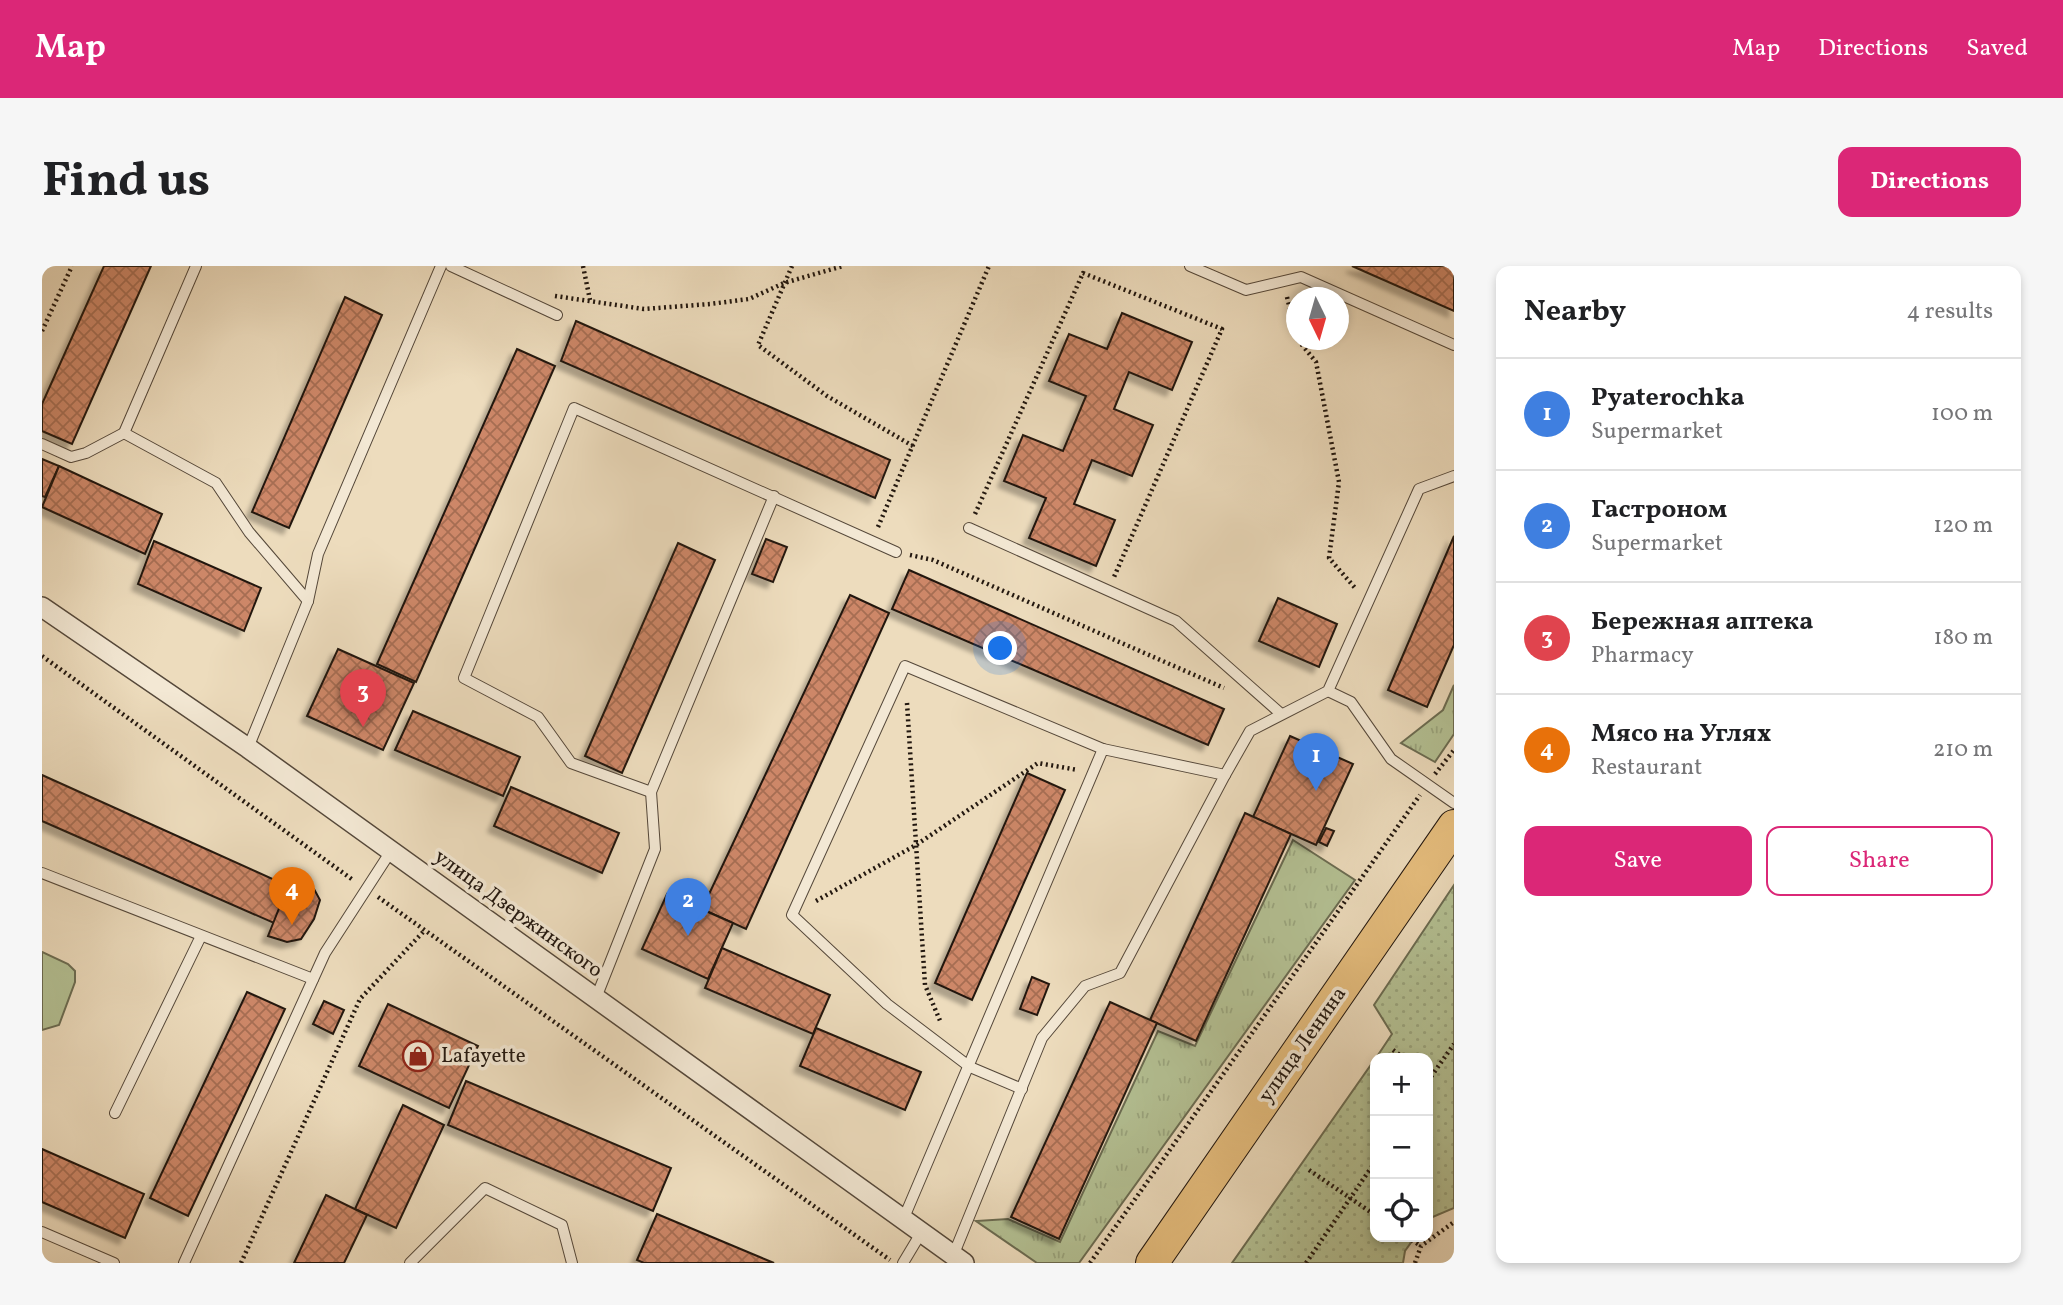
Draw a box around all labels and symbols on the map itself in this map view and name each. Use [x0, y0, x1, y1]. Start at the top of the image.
north arrow [1286, 287, 1349, 350]
your location [983, 631, 1017, 665]
pin: 3 [340, 669, 386, 727]
pin: 1 [1293, 733, 1339, 791]
street label: улица Дзержинского [428, 843, 608, 985]
pin: 4 [269, 867, 315, 925]
pin: 2 [665, 878, 711, 936]
street label: улица Ленина [1252, 981, 1354, 1109]
shop icon: Lafayette [401, 1039, 435, 1073]
place label: Lafayette [441, 1042, 526, 1071]

